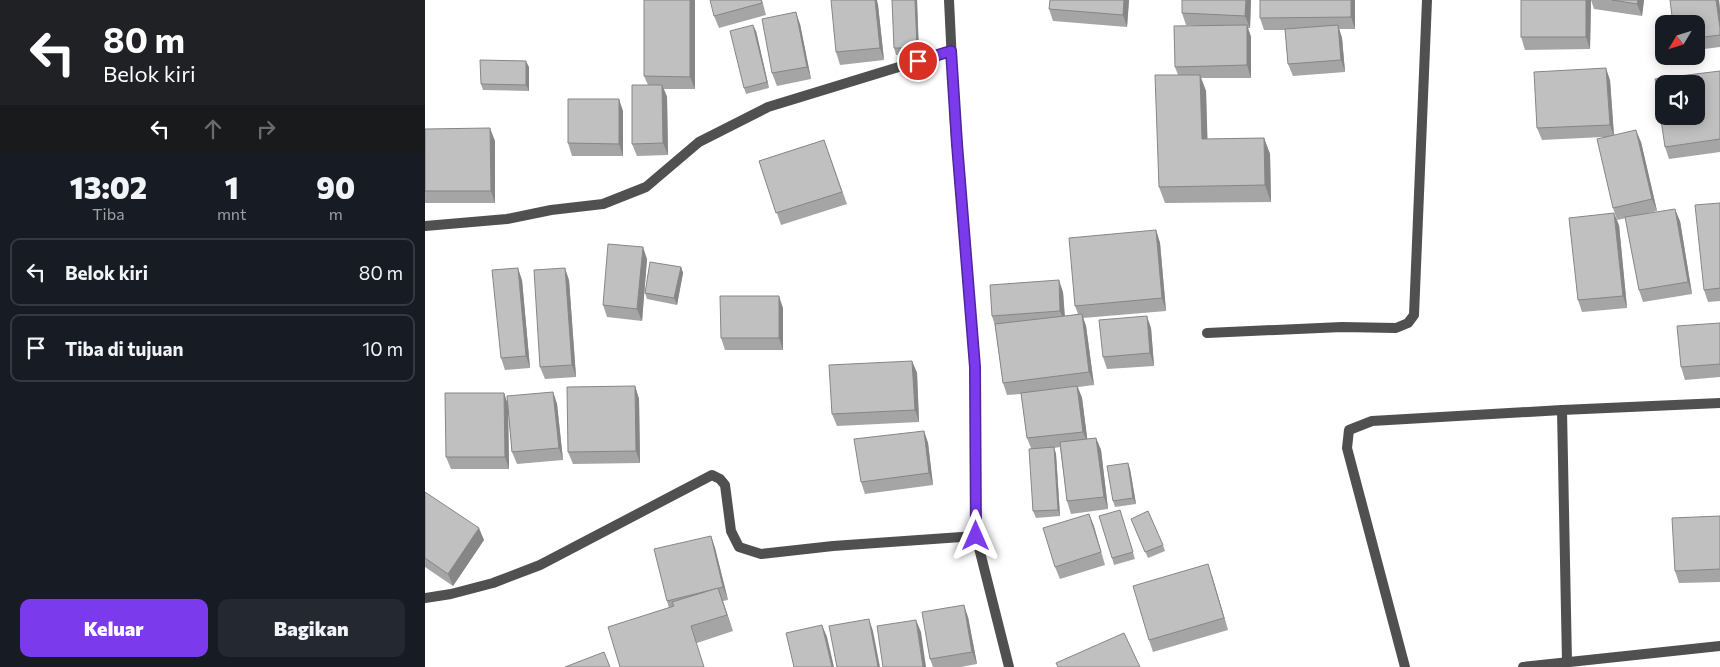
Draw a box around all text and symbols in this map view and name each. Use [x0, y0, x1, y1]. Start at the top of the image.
north arrow [1655, 15, 1705, 65]
map controls [1655, 15, 1705, 125]
text: 80 m [103, 17, 185, 60]
icon: left [20, 20, 85, 85]
pin [897, 40, 939, 82]
icon: arrive [904, 47, 932, 75]
text: Belok kiri [103, 60, 196, 87]
button: sound [1655, 75, 1705, 125]
icon: left [146, 115, 174, 143]
icon: ahead [199, 115, 227, 143]
icon: right [252, 115, 280, 143]
text: 13:02 [70, 168, 147, 205]
text: 1 [225, 168, 239, 205]
text: 90 [316, 168, 355, 205]
text: Tiba [92, 204, 125, 223]
text: mnt [217, 204, 247, 223]
text: m [329, 204, 343, 223]
icon: left [22, 258, 50, 286]
text: Belok kiri [65, 261, 148, 284]
text: 80 m [359, 261, 403, 284]
icon: arrive [22, 334, 50, 362]
text: Tiba di tujuan [65, 337, 183, 360]
text: 10 m [362, 337, 403, 360]
position arrow [949, 509, 1001, 561]
button: Keluar [20, 599, 208, 657]
button: Bagikan [218, 599, 405, 657]

